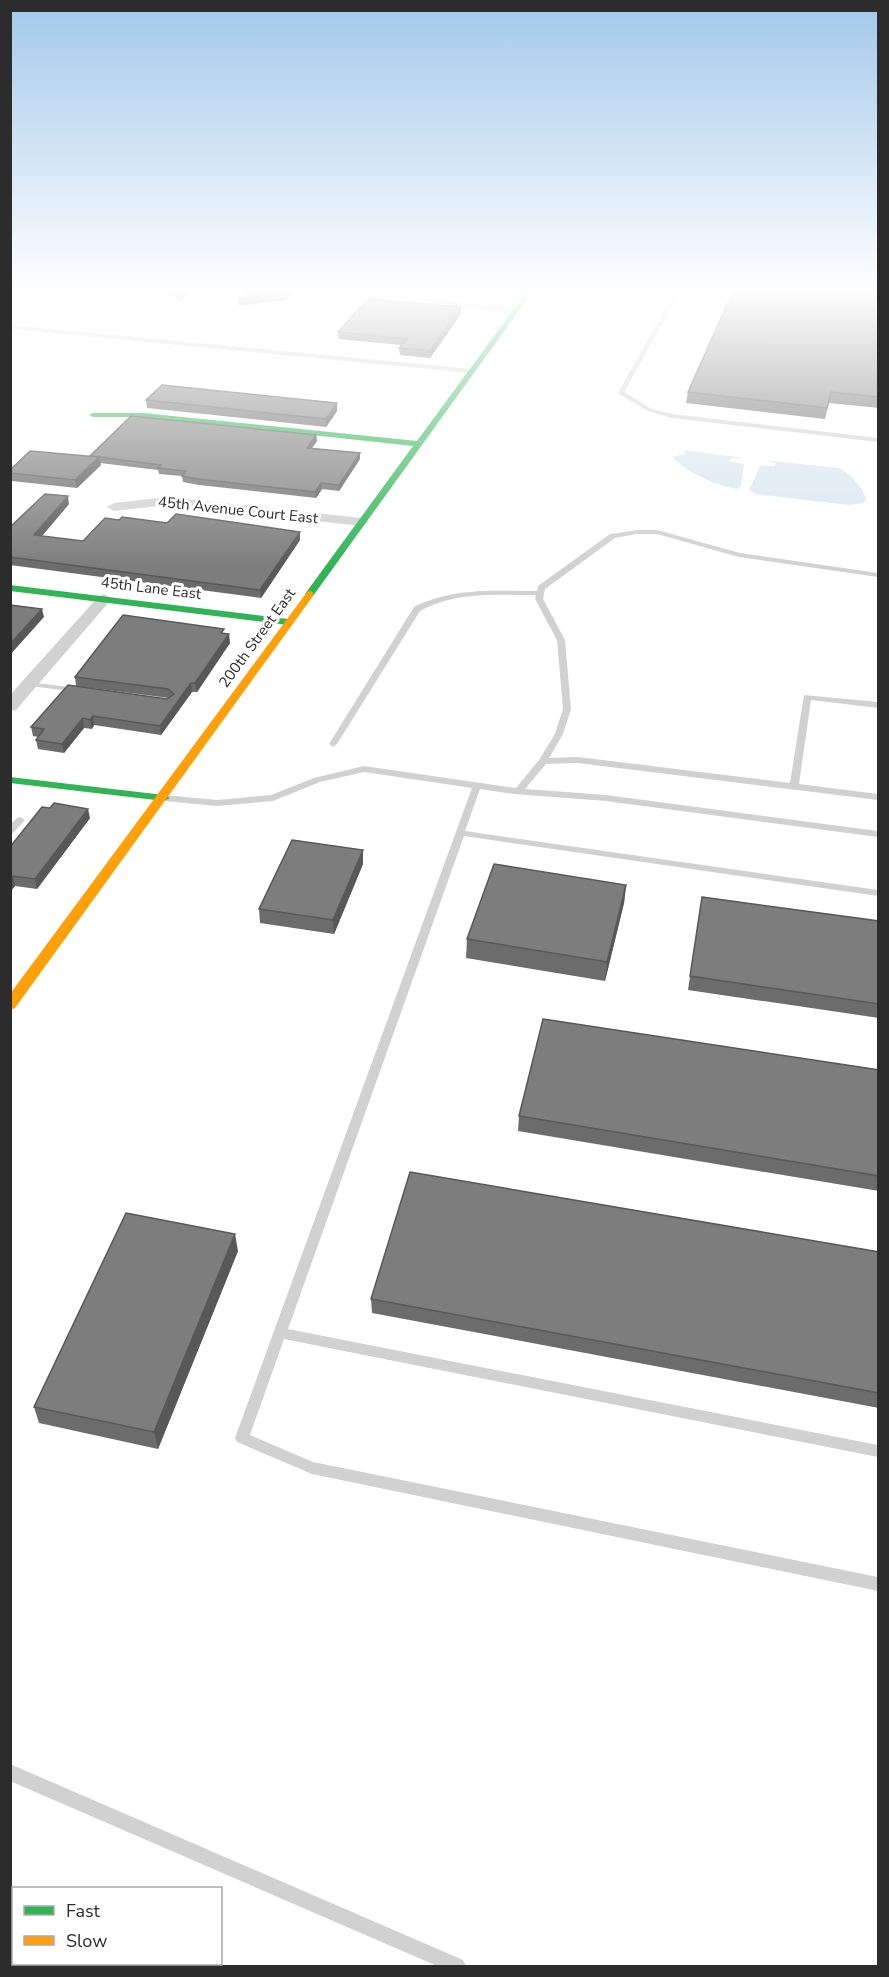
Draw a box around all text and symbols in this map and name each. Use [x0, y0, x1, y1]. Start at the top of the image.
street label: 45th Avenue Court East [157, 492, 320, 528]
street label: 45th Lane East [100, 572, 203, 604]
street label: 200th Street East [214, 584, 300, 692]
legend [12, 1887, 222, 1965]
text: Fast [66, 1899, 101, 1923]
text: Slow [66, 1929, 107, 1953]

